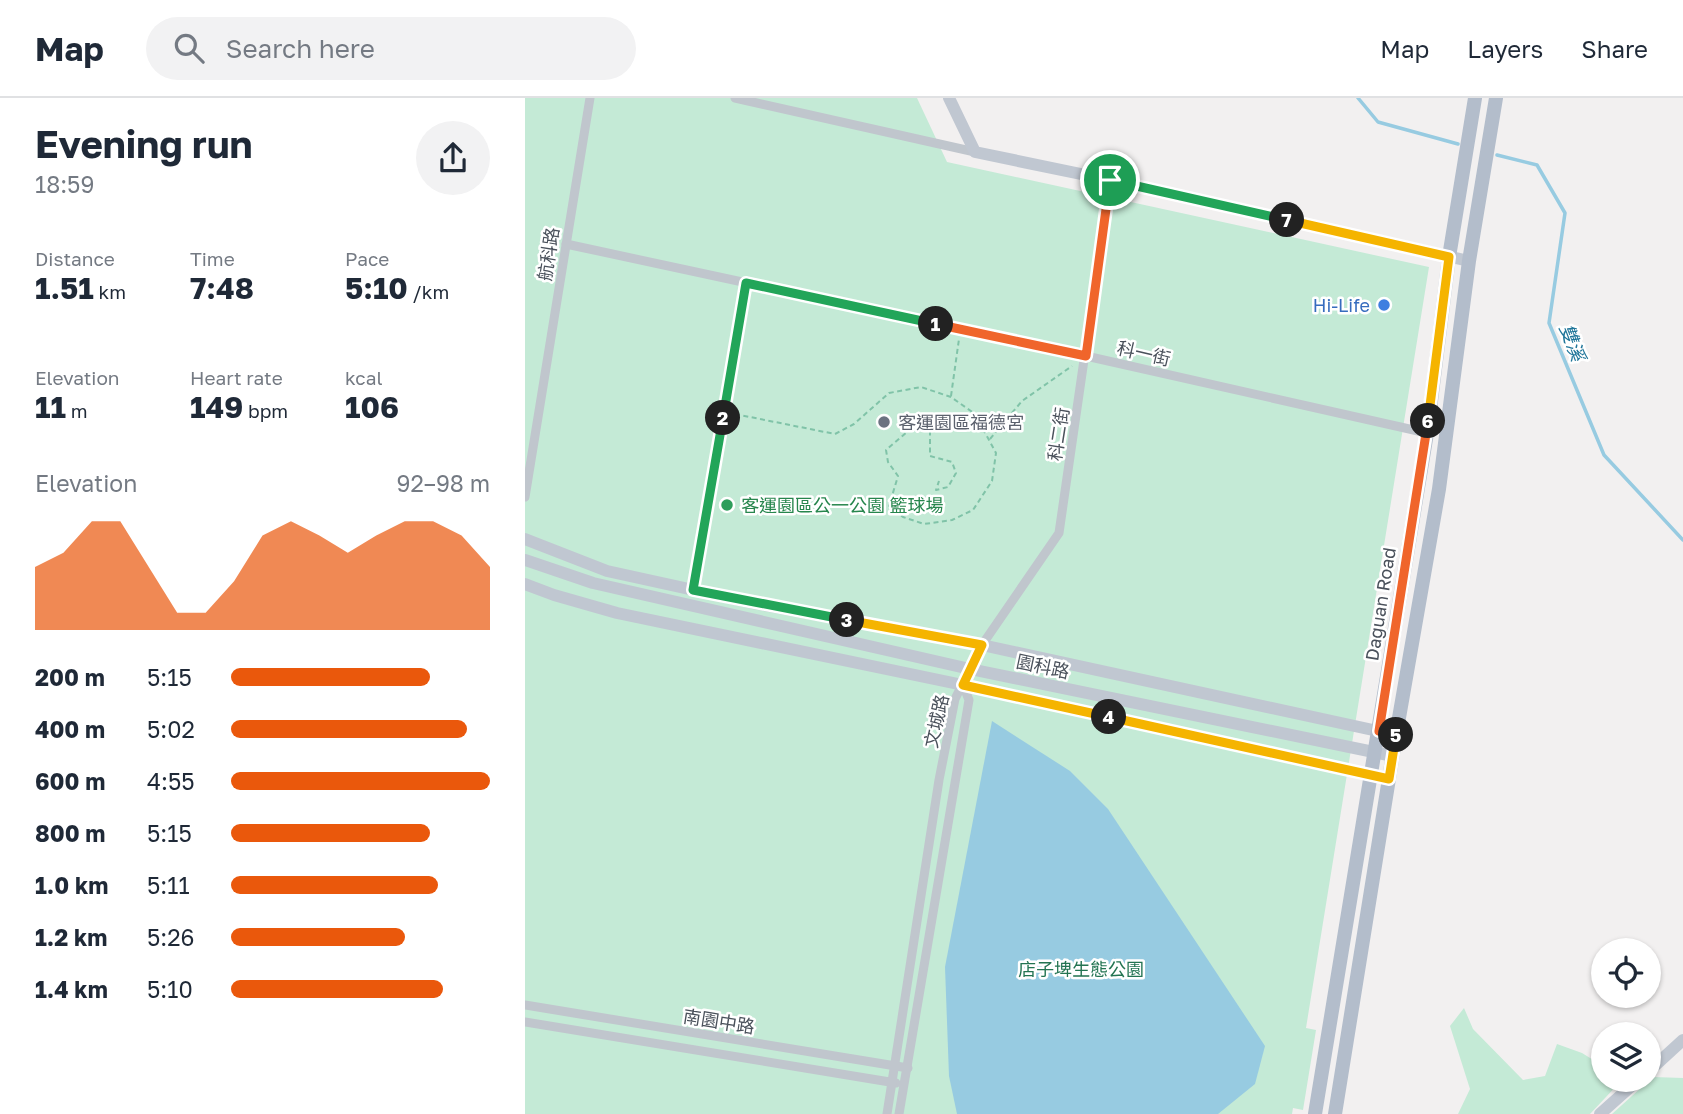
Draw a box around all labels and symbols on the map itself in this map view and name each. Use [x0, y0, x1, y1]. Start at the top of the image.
pin [1080, 150, 1140, 210]
pin: 7 [1269, 202, 1305, 238]
street label: 航科路 [533, 226, 563, 282]
place label: Hi-Life [1313, 294, 1370, 316]
marker: Hi-Life [1376, 297, 1392, 313]
pin: 1 [919, 306, 953, 342]
water label: 雙溪 [1555, 320, 1592, 367]
street label: 科一街 [1115, 336, 1173, 370]
pin: 2 [705, 400, 741, 436]
pin: 6 [1411, 404, 1445, 438]
street label: 科二街 [1043, 406, 1073, 462]
place label: 客運園區福德宮 [898, 411, 1024, 433]
marker: 客運園區福德宮 [876, 414, 892, 430]
place label: 客運園區公一公園 籃球場 [741, 494, 944, 516]
marker: 客運園區公一公園 籃球場 [719, 497, 735, 513]
street label: Daguan Road [1360, 546, 1400, 662]
pin: 3 [829, 602, 865, 638]
street label: 園科路 [1014, 650, 1072, 682]
street label: 文城路 [919, 692, 953, 750]
pin: 4 [1091, 700, 1127, 734]
pin: 5 [1379, 718, 1413, 752]
park label: 店子埤生態公園 [1018, 958, 1144, 980]
street label: 南園中路 [682, 1005, 756, 1037]

